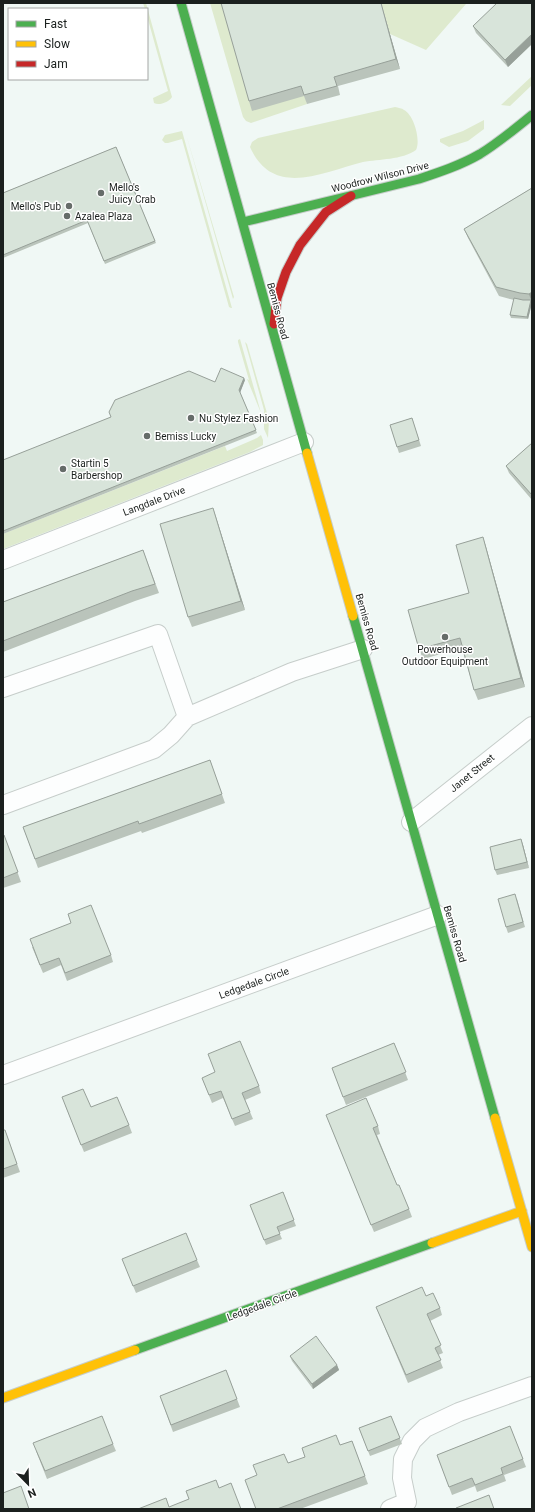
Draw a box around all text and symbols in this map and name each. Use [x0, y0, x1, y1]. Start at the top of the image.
legend [8, 8, 148, 80]
text: Fast [44, 17, 67, 31]
text: Slow [44, 37, 70, 51]
text: Jam [44, 57, 68, 71]
street label: Woodrow Wilson Drive [330, 160, 430, 194]
place label: Mello's Juicy Crab [109, 182, 156, 205]
marker: Mello's Juicy Crab [96, 188, 106, 198]
place label: Mello's Pub [11, 201, 61, 212]
marker: Mello's Pub [64, 201, 74, 211]
marker: Azalea Plaza [62, 211, 72, 221]
place label: Azalea Plaza [75, 211, 132, 222]
street label: Bemiss Road [265, 281, 291, 341]
marker: Nu Stylez Fashion [186, 413, 196, 423]
place label: Nu Stylez Fashion [199, 413, 278, 424]
marker: Bemiss Lucky [142, 431, 152, 441]
place label: Bemiss Lucky [155, 431, 217, 442]
place label: Startin 5 Barbershop [71, 458, 123, 481]
marker: Startin 5 Barbershop [58, 464, 68, 474]
street label: Langdale Drive [121, 484, 187, 518]
street label: Bemiss Road [354, 592, 380, 652]
marker: Powerhouse Outdoor Equipment [440, 632, 450, 642]
place label: Powerhouse Outdoor Equipment [402, 644, 488, 667]
street label: Janet Street [448, 752, 496, 794]
street label: Bemiss Road [442, 904, 468, 964]
street label: Ledgedale Circle [217, 965, 291, 1001]
street label: Ledgedale Circle [225, 1287, 299, 1323]
north arrow [8, 1464, 48, 1504]
text: N [25, 1485, 38, 1500]

